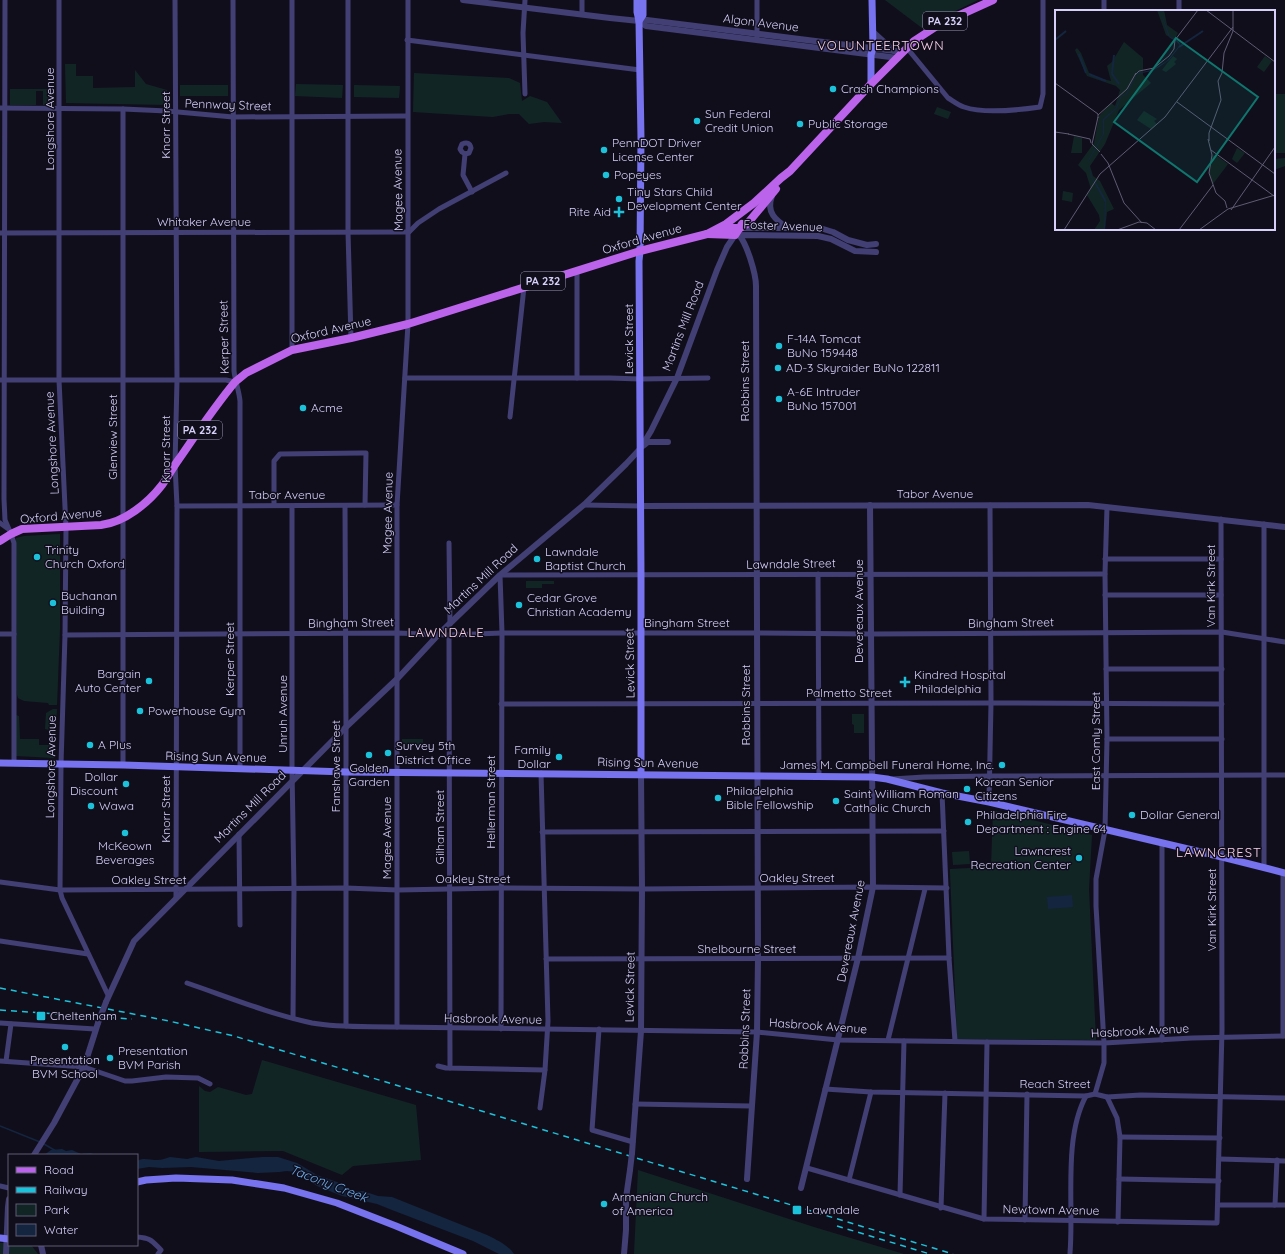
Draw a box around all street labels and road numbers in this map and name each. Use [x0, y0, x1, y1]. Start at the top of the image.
street label: Algon Avenue [722, 10, 800, 35]
road number: PA 232 [923, 12, 967, 30]
street label: Longshore Avenue [42, 67, 57, 171]
street label: Knorr Street [158, 91, 173, 159]
street label: Pennway Street [184, 95, 272, 114]
street label: Magee Avenue [389, 149, 406, 231]
street label: Whitaker Avenue [157, 214, 251, 229]
street label: Foster Avenue [743, 217, 823, 234]
street label: Oxford Avenue [600, 220, 684, 257]
road number: PA 232 [521, 272, 565, 290]
street label: Martins Mill Road [658, 279, 707, 373]
street label: Kerper Street [215, 300, 232, 374]
street label: Levick Street [621, 304, 636, 374]
street label: Oxford Avenue [289, 313, 373, 346]
street label: Robbins Street [737, 341, 752, 421]
street label: Longshore Avenue [41, 391, 62, 495]
street label: Glenview Street [105, 394, 120, 480]
street label: Knorr Street [158, 415, 173, 483]
road number: PA 232 [178, 421, 222, 439]
street label: Magee Avenue [379, 471, 396, 554]
street label: Tabor Avenue [897, 486, 974, 501]
street label: Tabor Avenue [249, 487, 326, 502]
street label: Oxford Avenue [19, 504, 103, 527]
street label: Martins Mill Road [441, 541, 521, 617]
street label: Van Kirk Street [1203, 544, 1218, 628]
street label: Lawndale Street [746, 555, 836, 572]
street label: Devereaux Avenue [851, 559, 866, 663]
street label: Bingham Street [308, 614, 394, 631]
street label: Bingham Street [968, 614, 1054, 631]
street label: Bingham Street [644, 615, 730, 630]
street label: Kerper Street [222, 622, 237, 696]
street label: Levick Street [621, 628, 638, 699]
street label: Robbins Street [738, 665, 753, 745]
street label: Unruh Avenue [275, 675, 290, 753]
street label: Palmetto Street [806, 685, 892, 700]
street label: East Comly Street [1088, 692, 1103, 790]
street label: Longshore Avenue [42, 715, 59, 819]
street label: Fanshawe Street [328, 720, 343, 812]
street label: Rising Sun Avenue [165, 748, 267, 765]
street label: Rising Sun Avenue [597, 754, 699, 771]
street label: Hellerman Street [483, 755, 498, 849]
street label: Martins Mill Road [211, 768, 289, 846]
street label: Knorr Street [158, 775, 173, 843]
street label: Gilham Street [432, 790, 447, 864]
street label: Magee Avenue [379, 797, 394, 879]
street label: Van Kirk Street [1204, 868, 1219, 952]
street label: Oakley Street [759, 870, 835, 885]
street label: Oakley Street [435, 871, 511, 886]
street label: Oakley Street [111, 872, 187, 887]
street label: Devereaux Avenue [833, 878, 868, 983]
street label: Shelbourne Street [698, 941, 796, 956]
street label: Levick Street [621, 951, 638, 1022]
street label: Robbins Street [736, 988, 753, 1070]
street label: Hasbrook Avenue [444, 1010, 543, 1027]
street label: Hasbrook Avenue [768, 1015, 868, 1036]
street label: Hasbrook Avenue [1090, 1020, 1190, 1041]
street label: Reach Street [1019, 1076, 1091, 1091]
street label: Newtown Avenue [1003, 1201, 1100, 1218]

